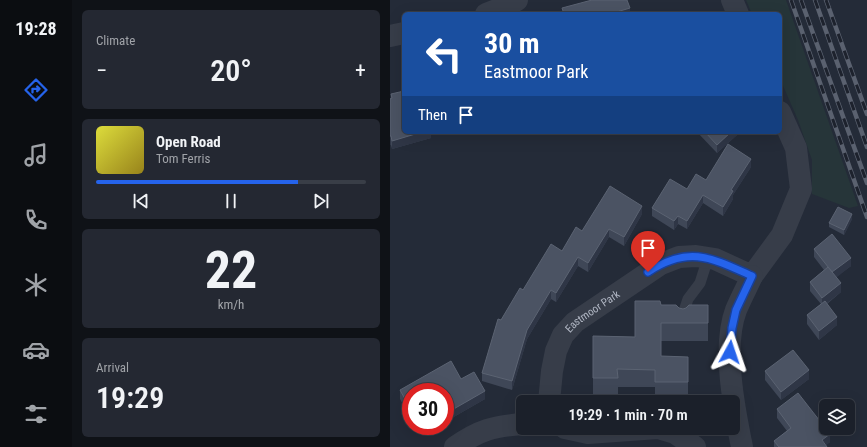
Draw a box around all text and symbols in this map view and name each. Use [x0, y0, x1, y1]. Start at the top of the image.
text: 19:28 [15, 18, 57, 39]
text: 30 m [484, 27, 540, 60]
icon: left [418, 28, 470, 80]
text: Climate [96, 33, 135, 48]
text: 20° [210, 53, 252, 88]
text: − [96, 58, 107, 83]
text: + [355, 58, 366, 83]
text: Eastmoor Park [484, 61, 588, 82]
icon: directions [22, 76, 50, 104]
icon: arrive [455, 104, 477, 126]
text: Then [418, 106, 447, 124]
text: Open Road [156, 133, 221, 151]
icon: music [22, 141, 50, 169]
text: Tom Ferris [156, 151, 210, 166]
icon: previous [130, 190, 152, 212]
icon: pause [220, 190, 242, 212]
icon: next [310, 190, 332, 212]
icon: phone [22, 206, 50, 234]
pin [631, 231, 665, 272]
icon: arrive [637, 237, 659, 259]
text: 22 [205, 240, 257, 301]
icon: climate [22, 271, 50, 299]
street label: Eastmoor Park [563, 288, 622, 335]
text: km/h [218, 297, 244, 312]
position arrow [709, 331, 751, 373]
icon: car [22, 336, 50, 364]
text: Arrival [96, 360, 129, 375]
text: 19:29 [96, 380, 164, 415]
speed limit sign: 30 [402, 383, 454, 435]
map controls [819, 399, 855, 435]
button: layers [819, 399, 855, 435]
icon: filters [22, 400, 50, 428]
text: 19:29 · 1 min · 70 m [568, 406, 688, 424]

